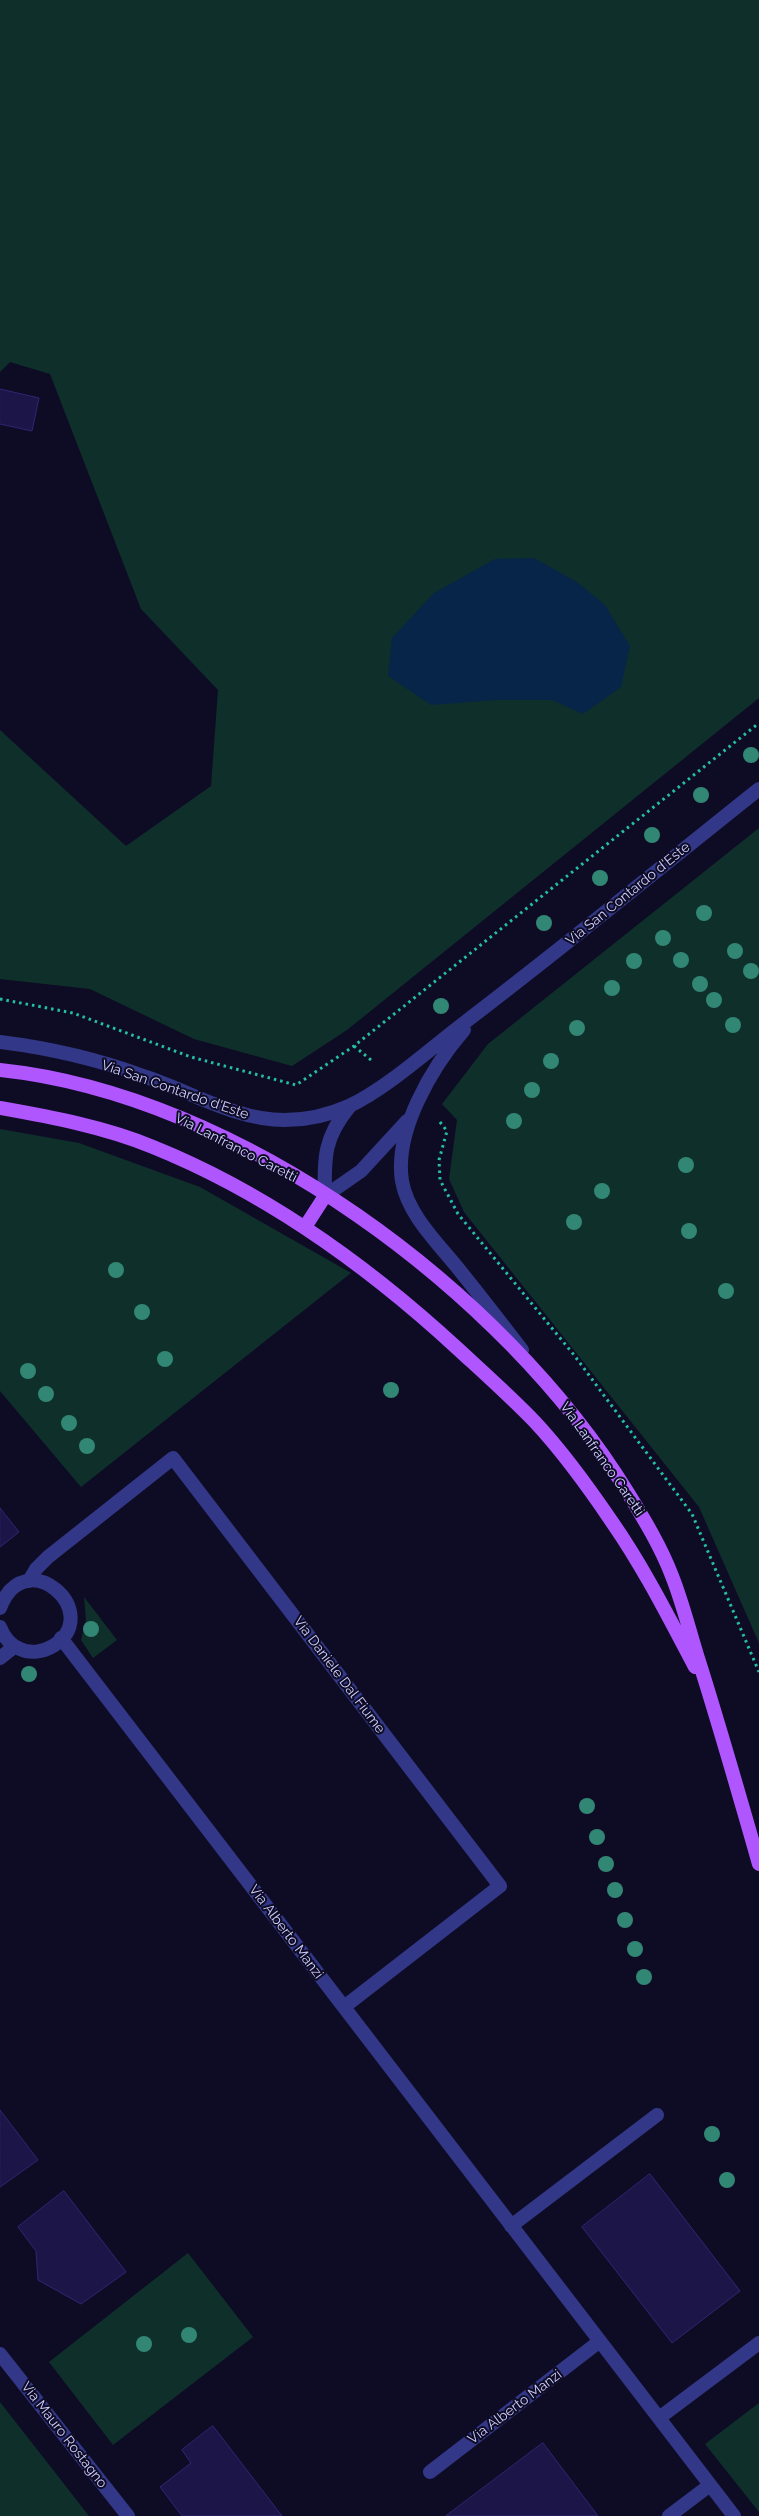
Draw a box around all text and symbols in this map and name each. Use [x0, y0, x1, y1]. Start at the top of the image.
street label: Via San Contardo d'Este [563, 839, 693, 949]
street label: Via San Contardo d'Este [99, 1057, 251, 1123]
street label: Via Lanfranco Caretti [172, 1110, 300, 1186]
street label: Via Lanfranco Caretti [556, 1399, 648, 1519]
street label: Via Daniele Dal Fiume [290, 1613, 388, 1737]
street label: Via Alberto Manzi [245, 1882, 327, 1982]
street label: Via Alberto Manzi [465, 2366, 565, 2448]
street label: Via Mauro Rostagno [17, 2379, 111, 2491]

